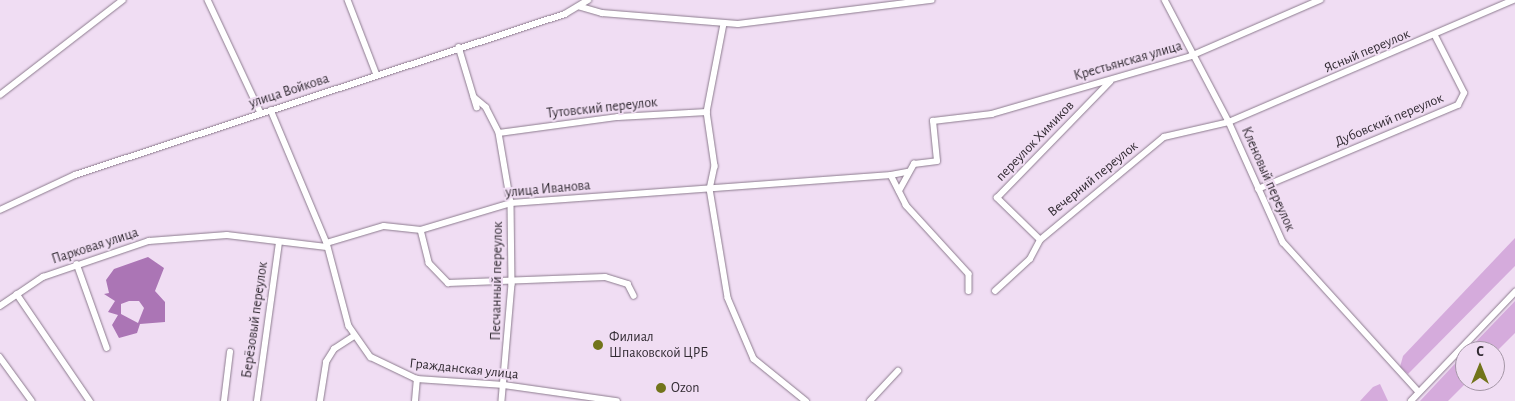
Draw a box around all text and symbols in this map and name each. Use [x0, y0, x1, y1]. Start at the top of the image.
street label: Ясный переулок [1322, 25, 1412, 77]
street label: Крестьянская улица [1072, 37, 1184, 85]
street label: улица Войкова [247, 70, 331, 112]
street label: Дубовский переулок [1332, 90, 1446, 150]
street label: Тутовский переулок [546, 94, 658, 122]
street label: переулок Химиков [992, 97, 1078, 185]
street label: Кленовый переулок [1237, 124, 1299, 234]
street label: Вечерний переулок [1045, 138, 1141, 220]
street label: улица Иванова [505, 177, 591, 201]
street label: Песчанный переулок [488, 221, 506, 341]
street label: Парковая улица [50, 224, 140, 268]
street label: Берёзовый переулок [239, 261, 271, 379]
place label: Филиал Шпаковской ЦРБ [609, 329, 708, 362]
marker: Филиал Шпаковской ЦРБ [591, 338, 605, 352]
north arrow [1455, 341, 1505, 391]
text: С [1476, 345, 1484, 359]
street label: Гражданская улица [409, 355, 519, 383]
place label: Ozon [671, 380, 699, 396]
marker: Ozon [655, 382, 667, 394]

